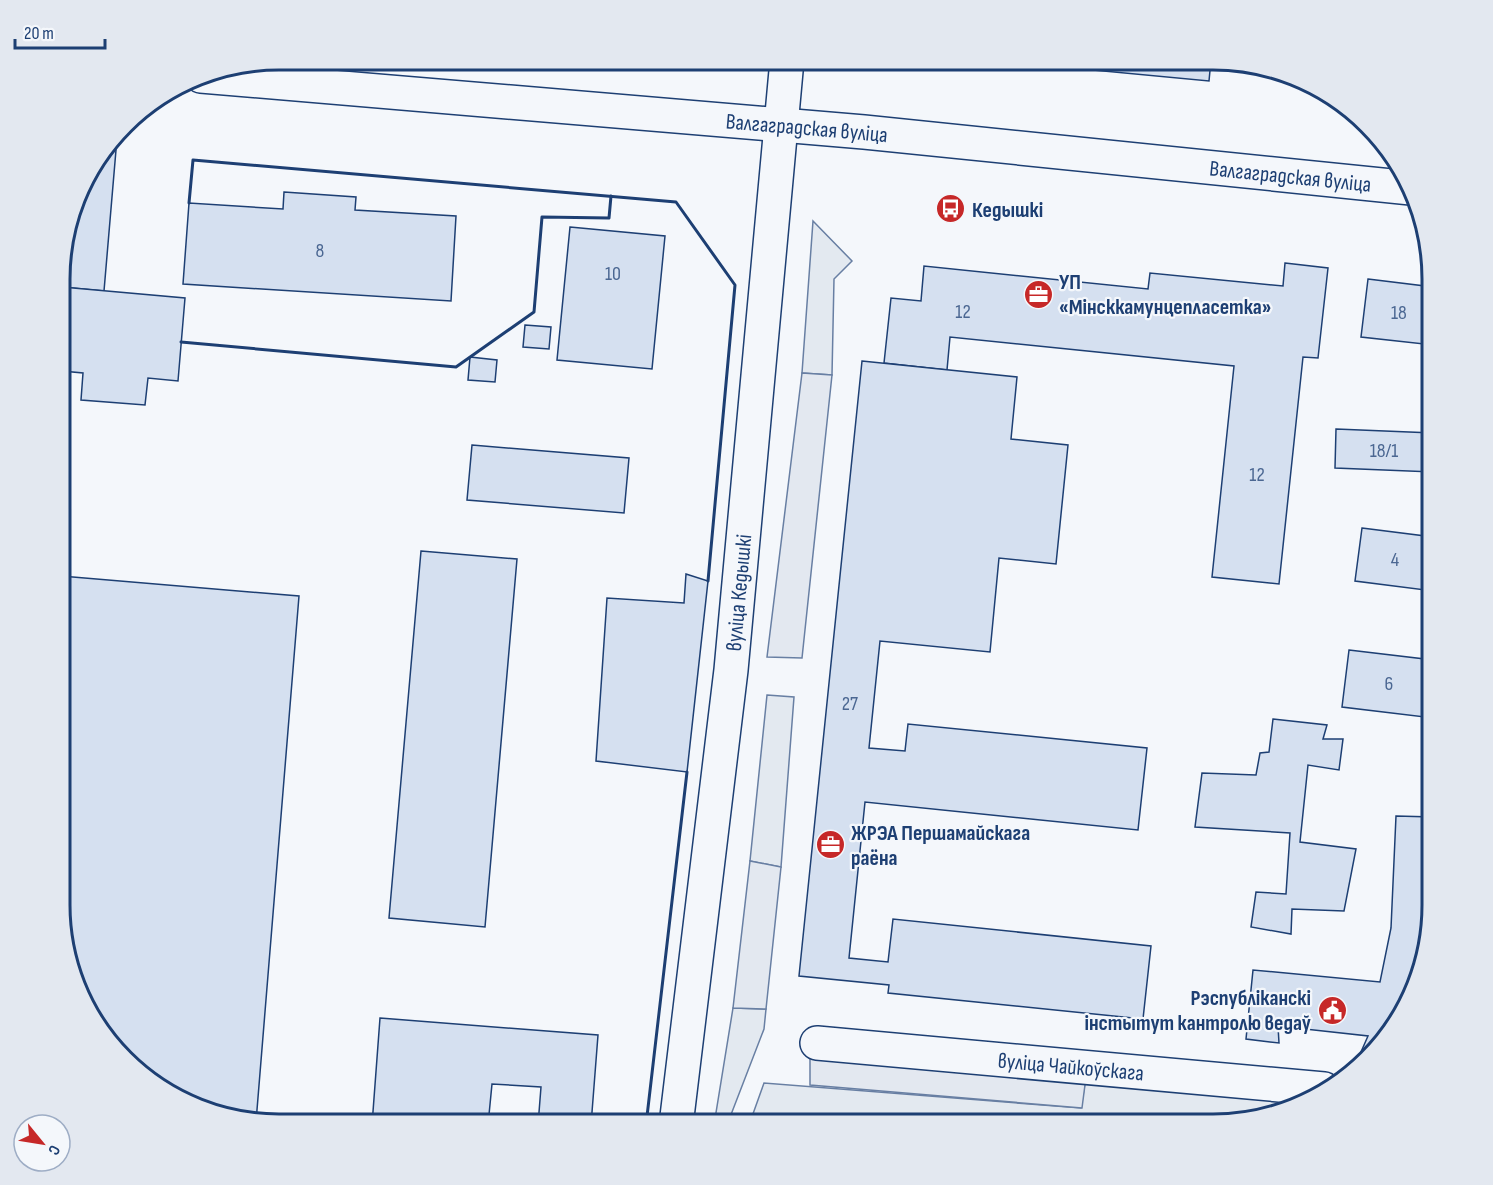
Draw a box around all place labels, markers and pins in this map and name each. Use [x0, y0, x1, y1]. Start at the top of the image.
bus stop icon: Кедышкі [935, 193, 967, 225]
place label: Кедышкі [972, 197, 1043, 224]
place label: УП «Мінсккамунцепласетка» [1059, 269, 1271, 321]
office icon: УП «Мінсккамунцепласетка» [1022, 278, 1054, 310]
place label: ЖРЭА Першамайскага раёна [851, 820, 1030, 872]
office icon: ЖРЭА Першамайскага раёна [814, 829, 846, 861]
place label: Рэспубліканскі інстытут кантролю ведаў [1085, 985, 1311, 1037]
public building icon: Рэспубліканскі інстытут кантролю ведаў [1316, 994, 1348, 1026]

